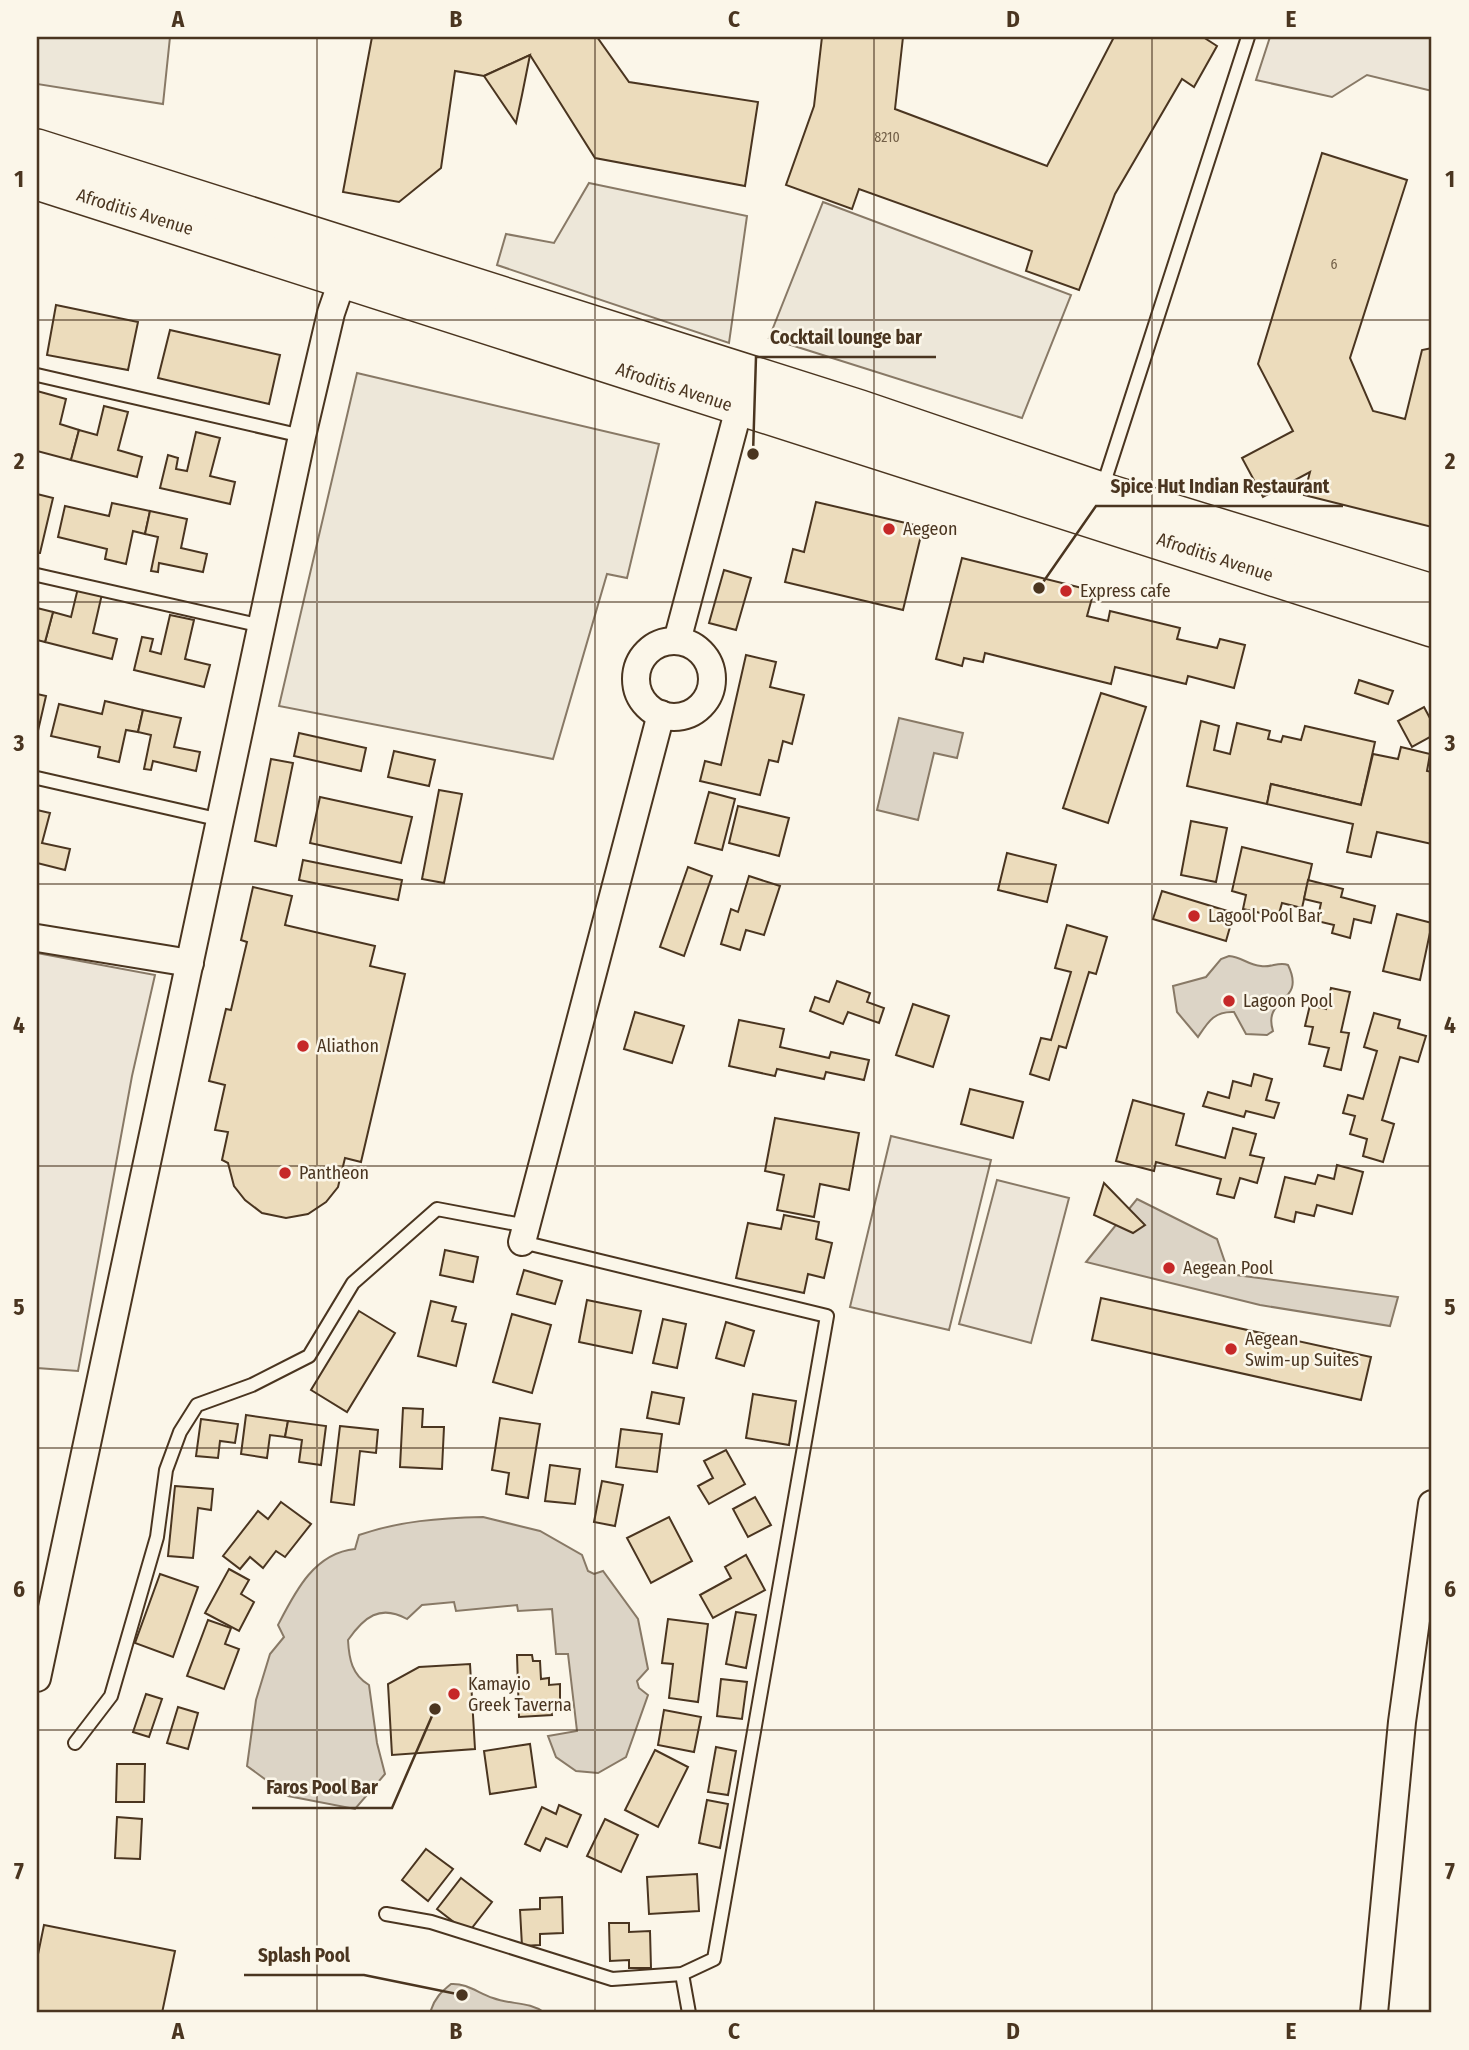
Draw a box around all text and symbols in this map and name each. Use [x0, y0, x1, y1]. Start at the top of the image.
text: A [171, 5, 185, 33]
text: B [450, 5, 463, 33]
text: C [728, 5, 740, 33]
text: D [1006, 5, 1020, 33]
text: E [1286, 5, 1297, 33]
house number: 8210 [874, 129, 900, 146]
text: 1 [14, 165, 24, 193]
text: 1 [1445, 165, 1455, 193]
street label: Afroditis Avenue [74, 184, 196, 240]
house number: 6 [1331, 256, 1338, 273]
callout: Cocktail lounge bar [756, 317, 936, 357]
text: Cocktail lounge bar [770, 326, 923, 349]
street label: Afroditis Avenue [613, 358, 735, 416]
text: 2 [13, 447, 25, 475]
text: 2 [1444, 447, 1456, 475]
callout: Spice Hut Indian Restaurant [1096, 466, 1343, 506]
text: Spice Hut Indian Restaurant [1111, 475, 1330, 498]
place label: Aegeon [903, 518, 957, 540]
marker: Aegeon [881, 521, 897, 537]
street label: Afroditis Avenue [1154, 528, 1276, 586]
place label: Express cafe [1080, 580, 1171, 602]
marker: Express cafe [1058, 583, 1074, 599]
text: 3 [13, 729, 25, 757]
text: 3 [1444, 729, 1456, 757]
place label: Lagool Pool Bar [1208, 905, 1323, 927]
marker: Lagool Pool Bar [1186, 908, 1202, 924]
place label: Lagoon Pool [1243, 990, 1333, 1012]
marker: Lagoon Pool [1221, 993, 1237, 1009]
text: 4 [13, 1011, 25, 1039]
text: 4 [1444, 1011, 1456, 1039]
place label: Aliathon [317, 1035, 379, 1057]
marker: Aliathon [295, 1038, 311, 1054]
place label: Pantheon [299, 1162, 369, 1184]
marker: Pantheon [277, 1165, 293, 1181]
place label: Aegean Pool [1183, 1257, 1274, 1279]
marker: Aegean Pool [1161, 1260, 1177, 1276]
text: 5 [13, 1293, 25, 1321]
text: 5 [1444, 1293, 1456, 1321]
place label: Aegean Swim-up Suites [1245, 1328, 1359, 1371]
marker: Aegean Swim-up Suites [1223, 1341, 1239, 1357]
text: 6 [13, 1575, 25, 1603]
text: 6 [1444, 1575, 1456, 1603]
place label: Kamayio Greek Taverna [468, 1673, 572, 1716]
marker: Kamayio Greek Taverna [446, 1686, 462, 1702]
callout: Faros Pool Bar [252, 1768, 392, 1808]
text: Faros Pool Bar [266, 1776, 379, 1799]
text: 7 [14, 1857, 24, 1885]
text: 7 [1445, 1857, 1455, 1885]
callout: Splash Pool [244, 1935, 364, 1975]
text: Splash Pool [258, 1944, 351, 1967]
text: A [171, 2017, 185, 2045]
text: B [450, 2017, 463, 2045]
text: C [728, 2017, 740, 2045]
text: D [1006, 2017, 1020, 2045]
text: E [1286, 2017, 1297, 2045]

